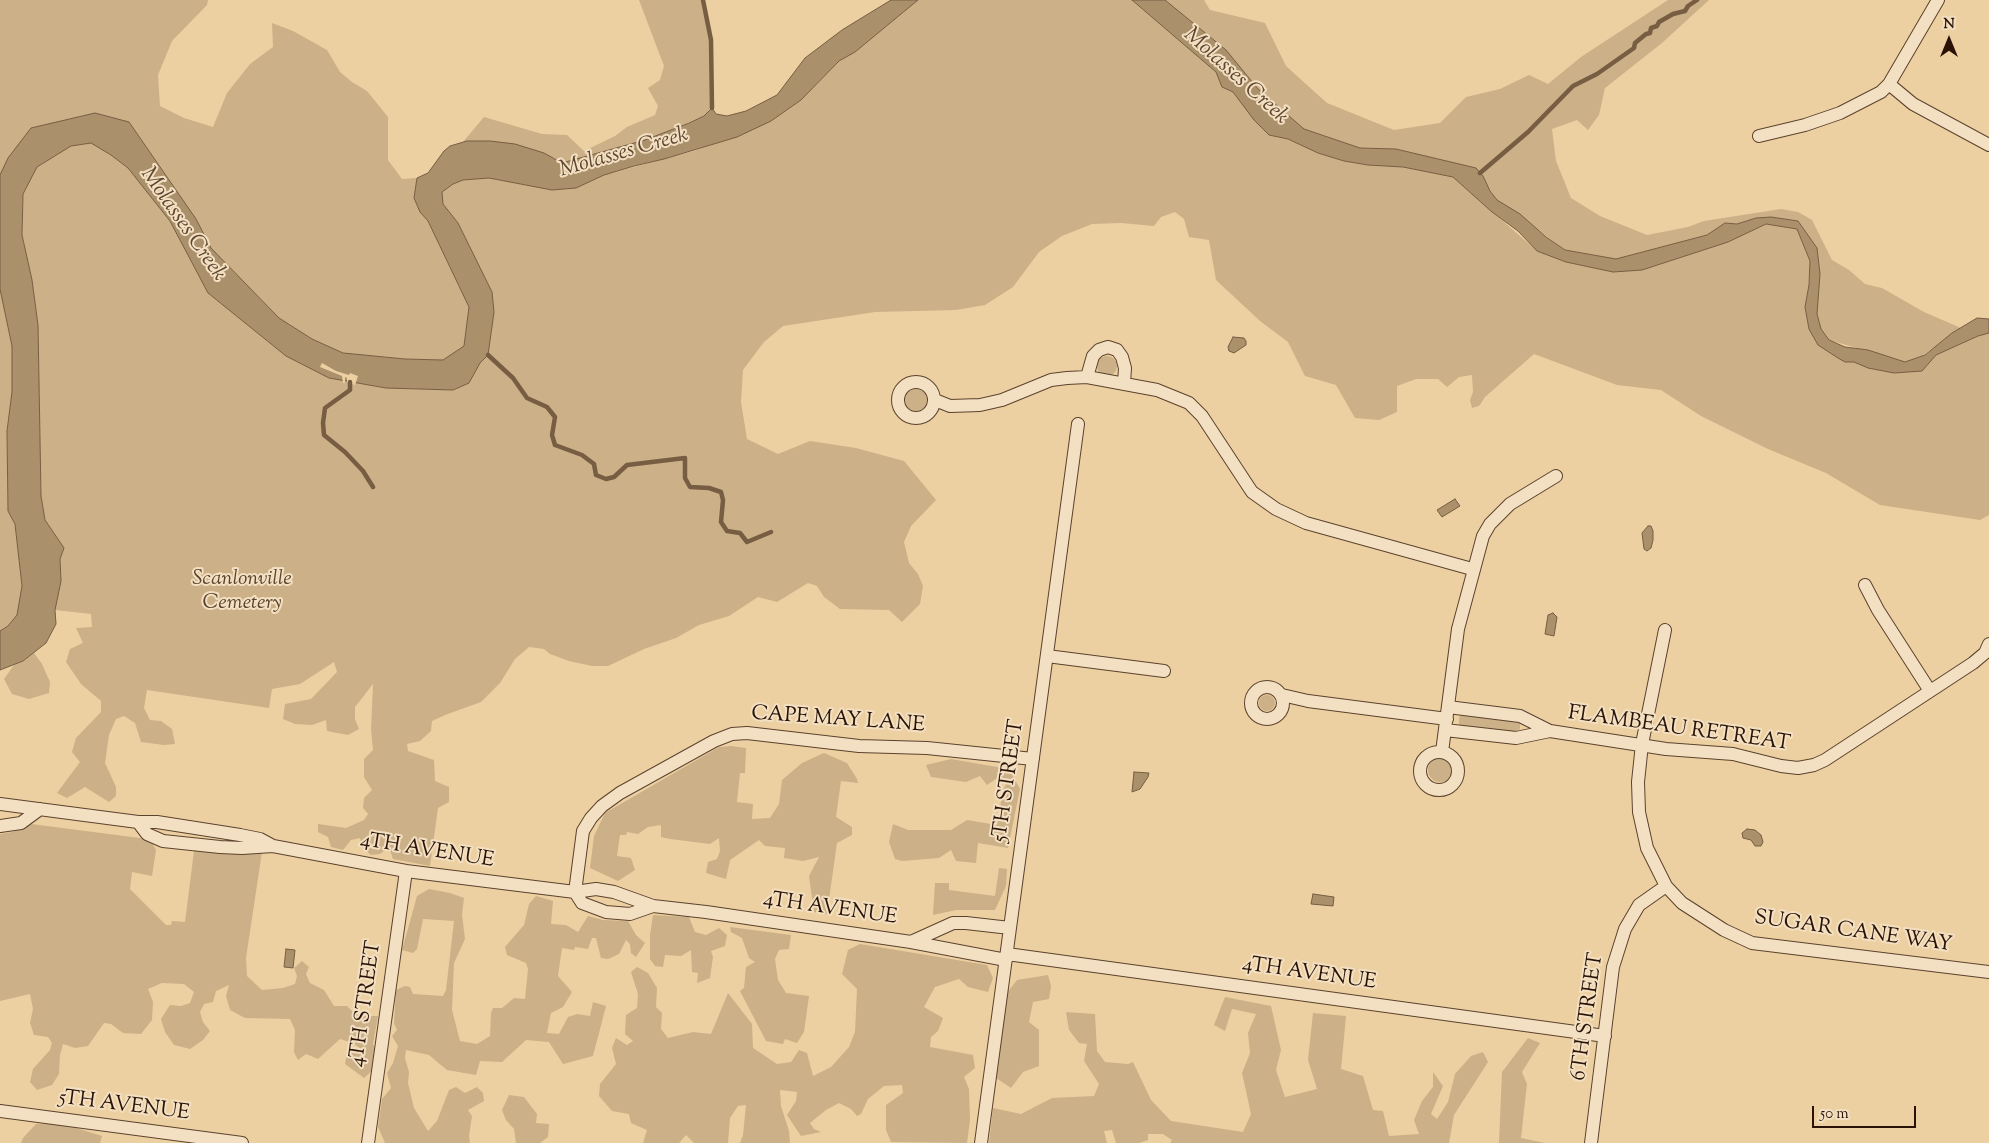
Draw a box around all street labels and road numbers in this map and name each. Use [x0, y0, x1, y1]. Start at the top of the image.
street label: CAPE MAY LANE [750, 702, 926, 740]
street label: FLAMBEAU RETREAT [1566, 702, 1792, 758]
street label: 5TH STREET [989, 718, 1031, 844]
street label: 4TH AVENUE [358, 829, 496, 875]
street label: 4TH AVENUE [761, 888, 899, 932]
street label: SUGAR CANE WAY [1752, 907, 1954, 959]
street label: 4TH STREET [346, 939, 388, 1069]
street label: 6TH STREET [1568, 951, 1610, 1083]
street label: 4TH AVENUE [1240, 953, 1378, 997]
street label: 5TH AVENUE [57, 1086, 191, 1128]

